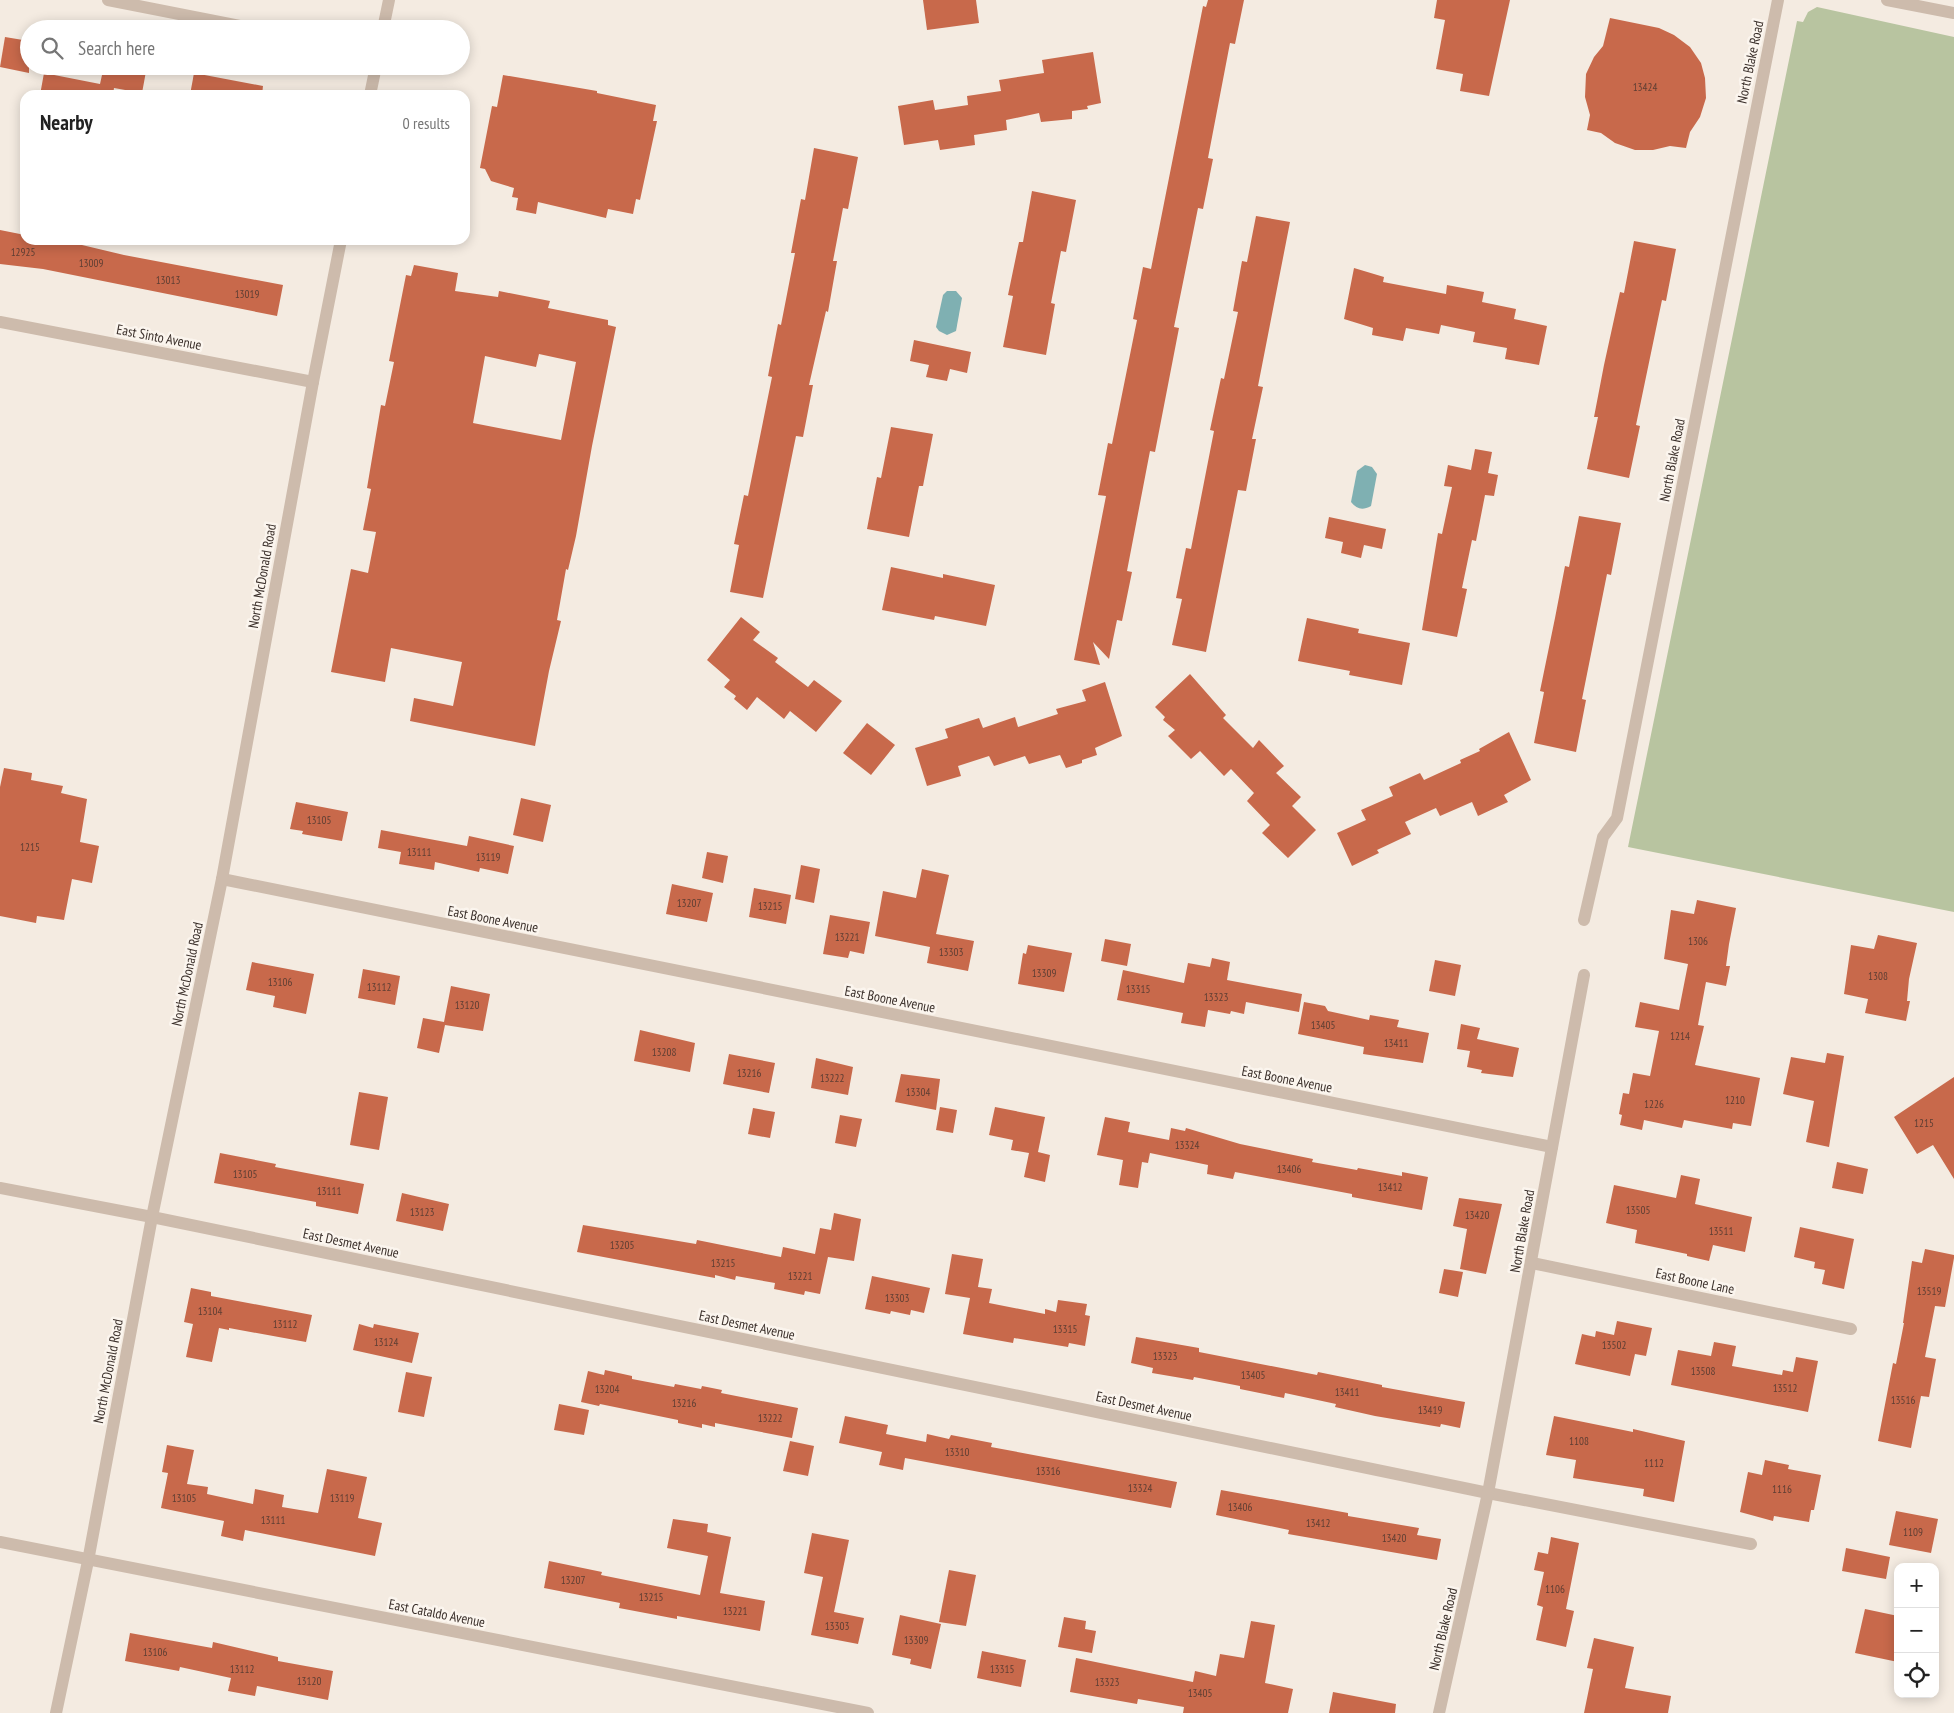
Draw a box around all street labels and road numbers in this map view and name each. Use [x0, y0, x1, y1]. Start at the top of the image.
street label: North Blake Road [1732, 19, 1768, 105]
street label: East Sinto Avenue [115, 320, 203, 354]
street label: North Blake Road [1655, 417, 1689, 503]
street label: North McDonald Road [244, 522, 280, 630]
street label: East Boone Avenue [446, 901, 540, 937]
street label: North McDonald Road [167, 920, 207, 1028]
street label: East Boone Avenue [843, 981, 937, 1017]
street label: East Boone Avenue [1240, 1061, 1334, 1097]
street label: North Blake Road [1506, 1188, 1538, 1274]
street label: East Desmet Avenue [301, 1224, 401, 1262]
street label: East Boone Lane [1654, 1264, 1736, 1298]
street label: East Desmet Avenue [697, 1306, 797, 1344]
street label: North McDonald Road [89, 1317, 127, 1425]
street label: East Desmet Avenue [1094, 1387, 1194, 1425]
street label: North Blake Road [1425, 1586, 1461, 1672]
street label: East Cataldo Avenue [387, 1595, 487, 1631]

